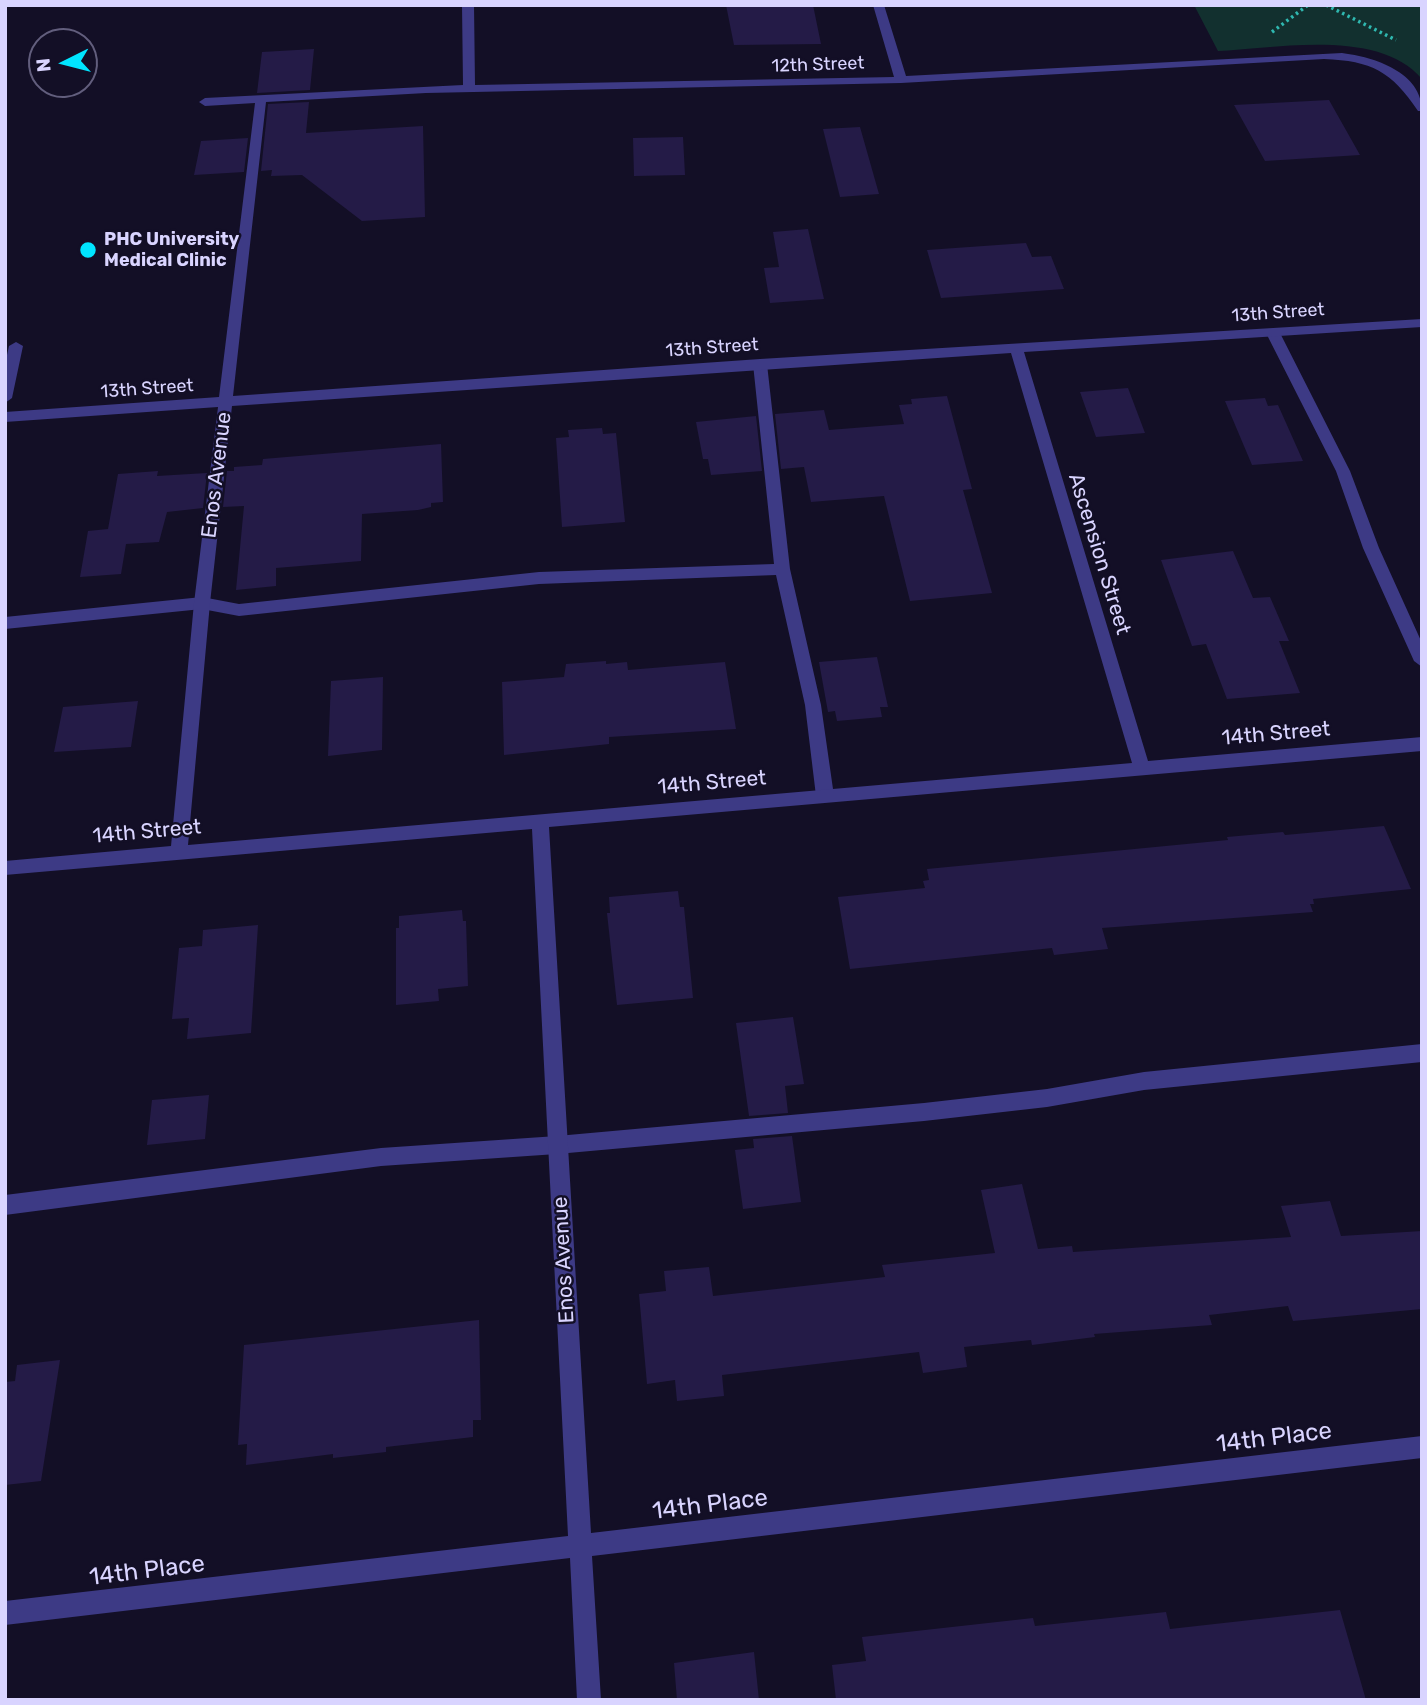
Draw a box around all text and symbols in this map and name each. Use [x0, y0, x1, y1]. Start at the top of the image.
north arrow [28, 28, 98, 98]
street label: 12th Street [771, 53, 865, 77]
text: N [31, 57, 56, 73]
place label: PHC University Medical Clinic [104, 229, 239, 272]
marker: PHC University Medical Clinic [78, 240, 98, 260]
street label: 13th Street [1231, 299, 1325, 327]
street label: 13th Street [665, 334, 759, 362]
street label: 13th Street [100, 375, 194, 403]
street label: Enos Avenue [197, 410, 237, 540]
street label: Ascension Street [1062, 470, 1136, 638]
street label: 14th Street [1221, 717, 1331, 751]
street label: 14th Street [657, 766, 767, 800]
street label: 14th Street [92, 815, 202, 849]
street label: Enos Avenue [548, 1196, 580, 1324]
street label: 14th Place [1215, 1417, 1333, 1459]
street label: 14th Place [651, 1484, 769, 1526]
street label: 14th Place [88, 1550, 206, 1592]

